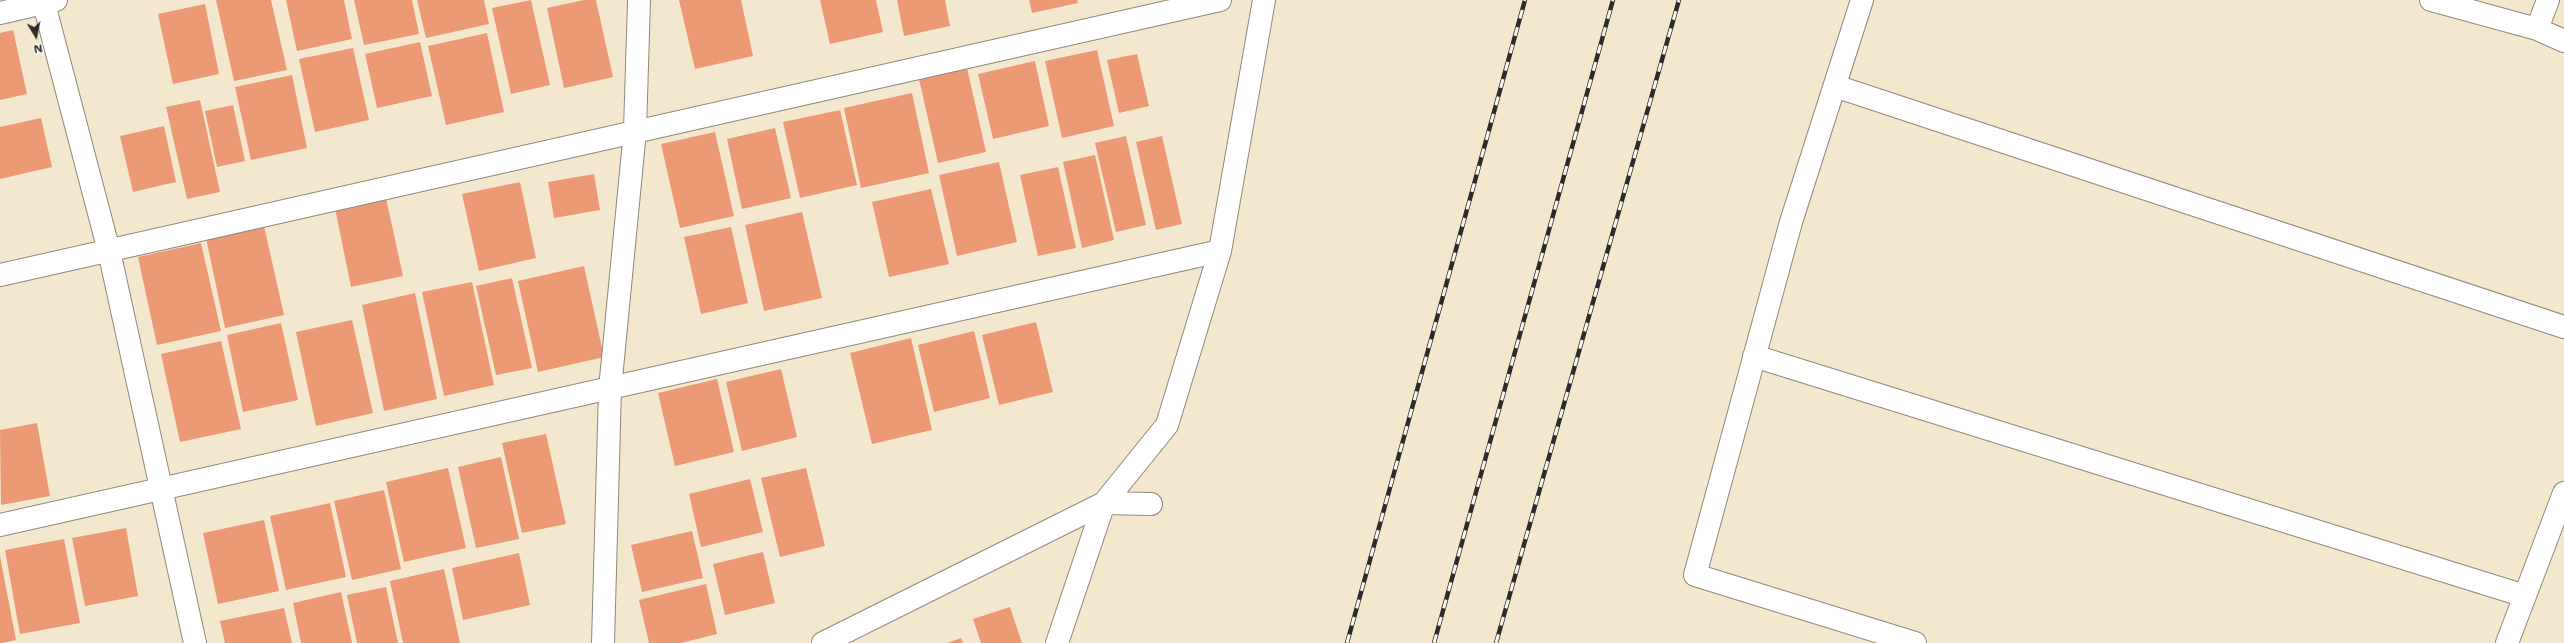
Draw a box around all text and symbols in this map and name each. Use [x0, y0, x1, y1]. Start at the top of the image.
north arrow [16, 16, 56, 56]
text: N [33, 40, 44, 56]

